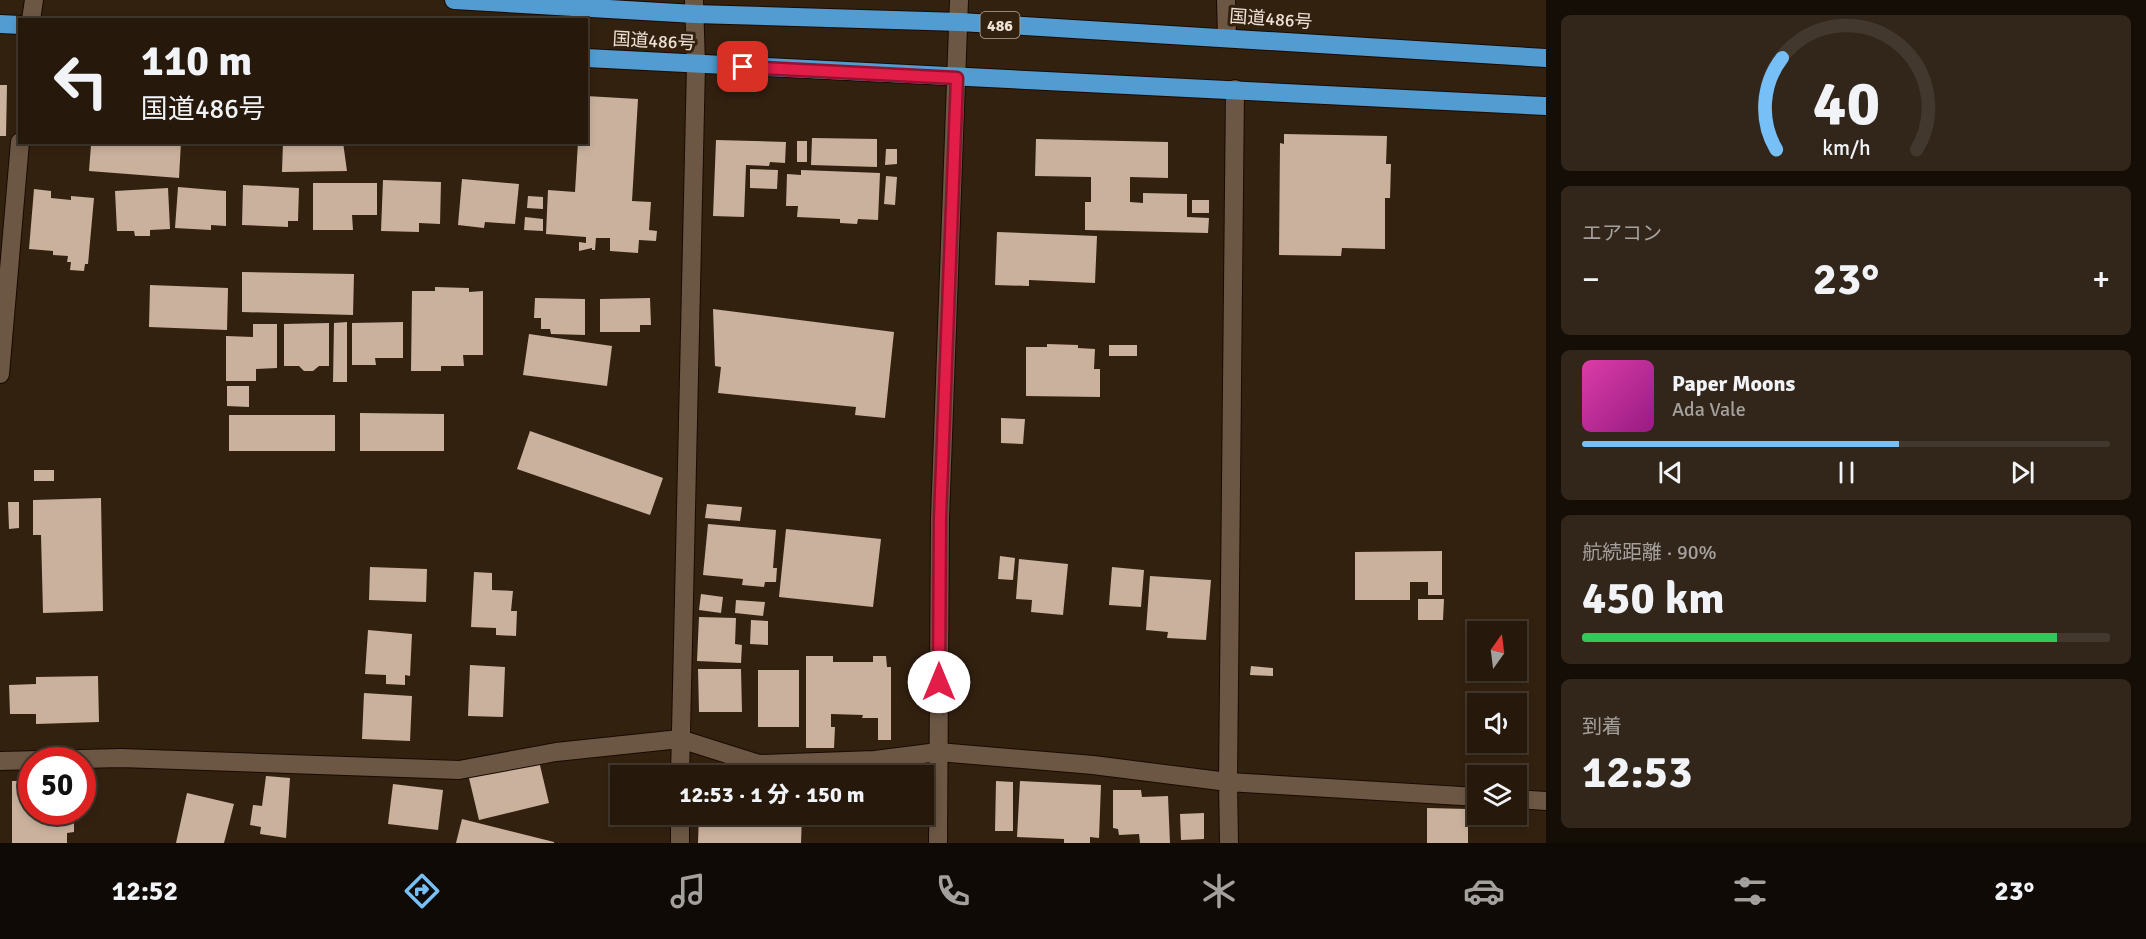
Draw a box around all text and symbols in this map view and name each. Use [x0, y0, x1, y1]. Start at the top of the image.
street label: 国道486号 [1229, 5, 1313, 33]
road number: 486 [980, 12, 1020, 38]
street label: 国道486号 [612, 28, 696, 54]
text: 110 m [141, 36, 252, 87]
pin [717, 41, 768, 92]
icon: left [42, 42, 120, 120]
icon: arrive [726, 50, 759, 83]
text: 40 [1812, 65, 1880, 142]
text: 国道486号 [141, 93, 266, 126]
text: km/h [1822, 135, 1870, 161]
text: エアコン [1582, 221, 1662, 246]
text: 23° [1813, 252, 1879, 307]
text: − [1582, 259, 1600, 300]
text: + [2092, 259, 2110, 300]
text: Paper Moons [1672, 370, 1795, 397]
text: Ada Vale [1672, 397, 1746, 422]
icon: previous [1654, 456, 1687, 489]
icon: pause [1830, 456, 1863, 489]
icon: next [2006, 456, 2039, 489]
text: 航続距離 · 90% [1582, 540, 1717, 565]
text: 450 km [1582, 571, 1725, 626]
north arrow [1467, 621, 1527, 681]
map controls [1467, 621, 1527, 825]
position arrow [907, 650, 971, 714]
button: sound [1467, 693, 1527, 753]
text: 到着 [1582, 714, 1622, 739]
text: 12:53 [1582, 745, 1692, 800]
speed limit sign: 50 [18, 747, 96, 825]
button: layers [1467, 765, 1527, 825]
text: 12:53 · 1 分 · 150 m [680, 781, 864, 808]
icon: directions [401, 870, 443, 912]
icon: music [667, 870, 709, 912]
icon: phone [932, 870, 974, 912]
icon: climate [1198, 870, 1240, 912]
icon: car [1463, 870, 1505, 912]
icon: filters [1729, 870, 1771, 912]
text: 12:52 [112, 875, 178, 908]
text: 23° [1994, 875, 2034, 908]

